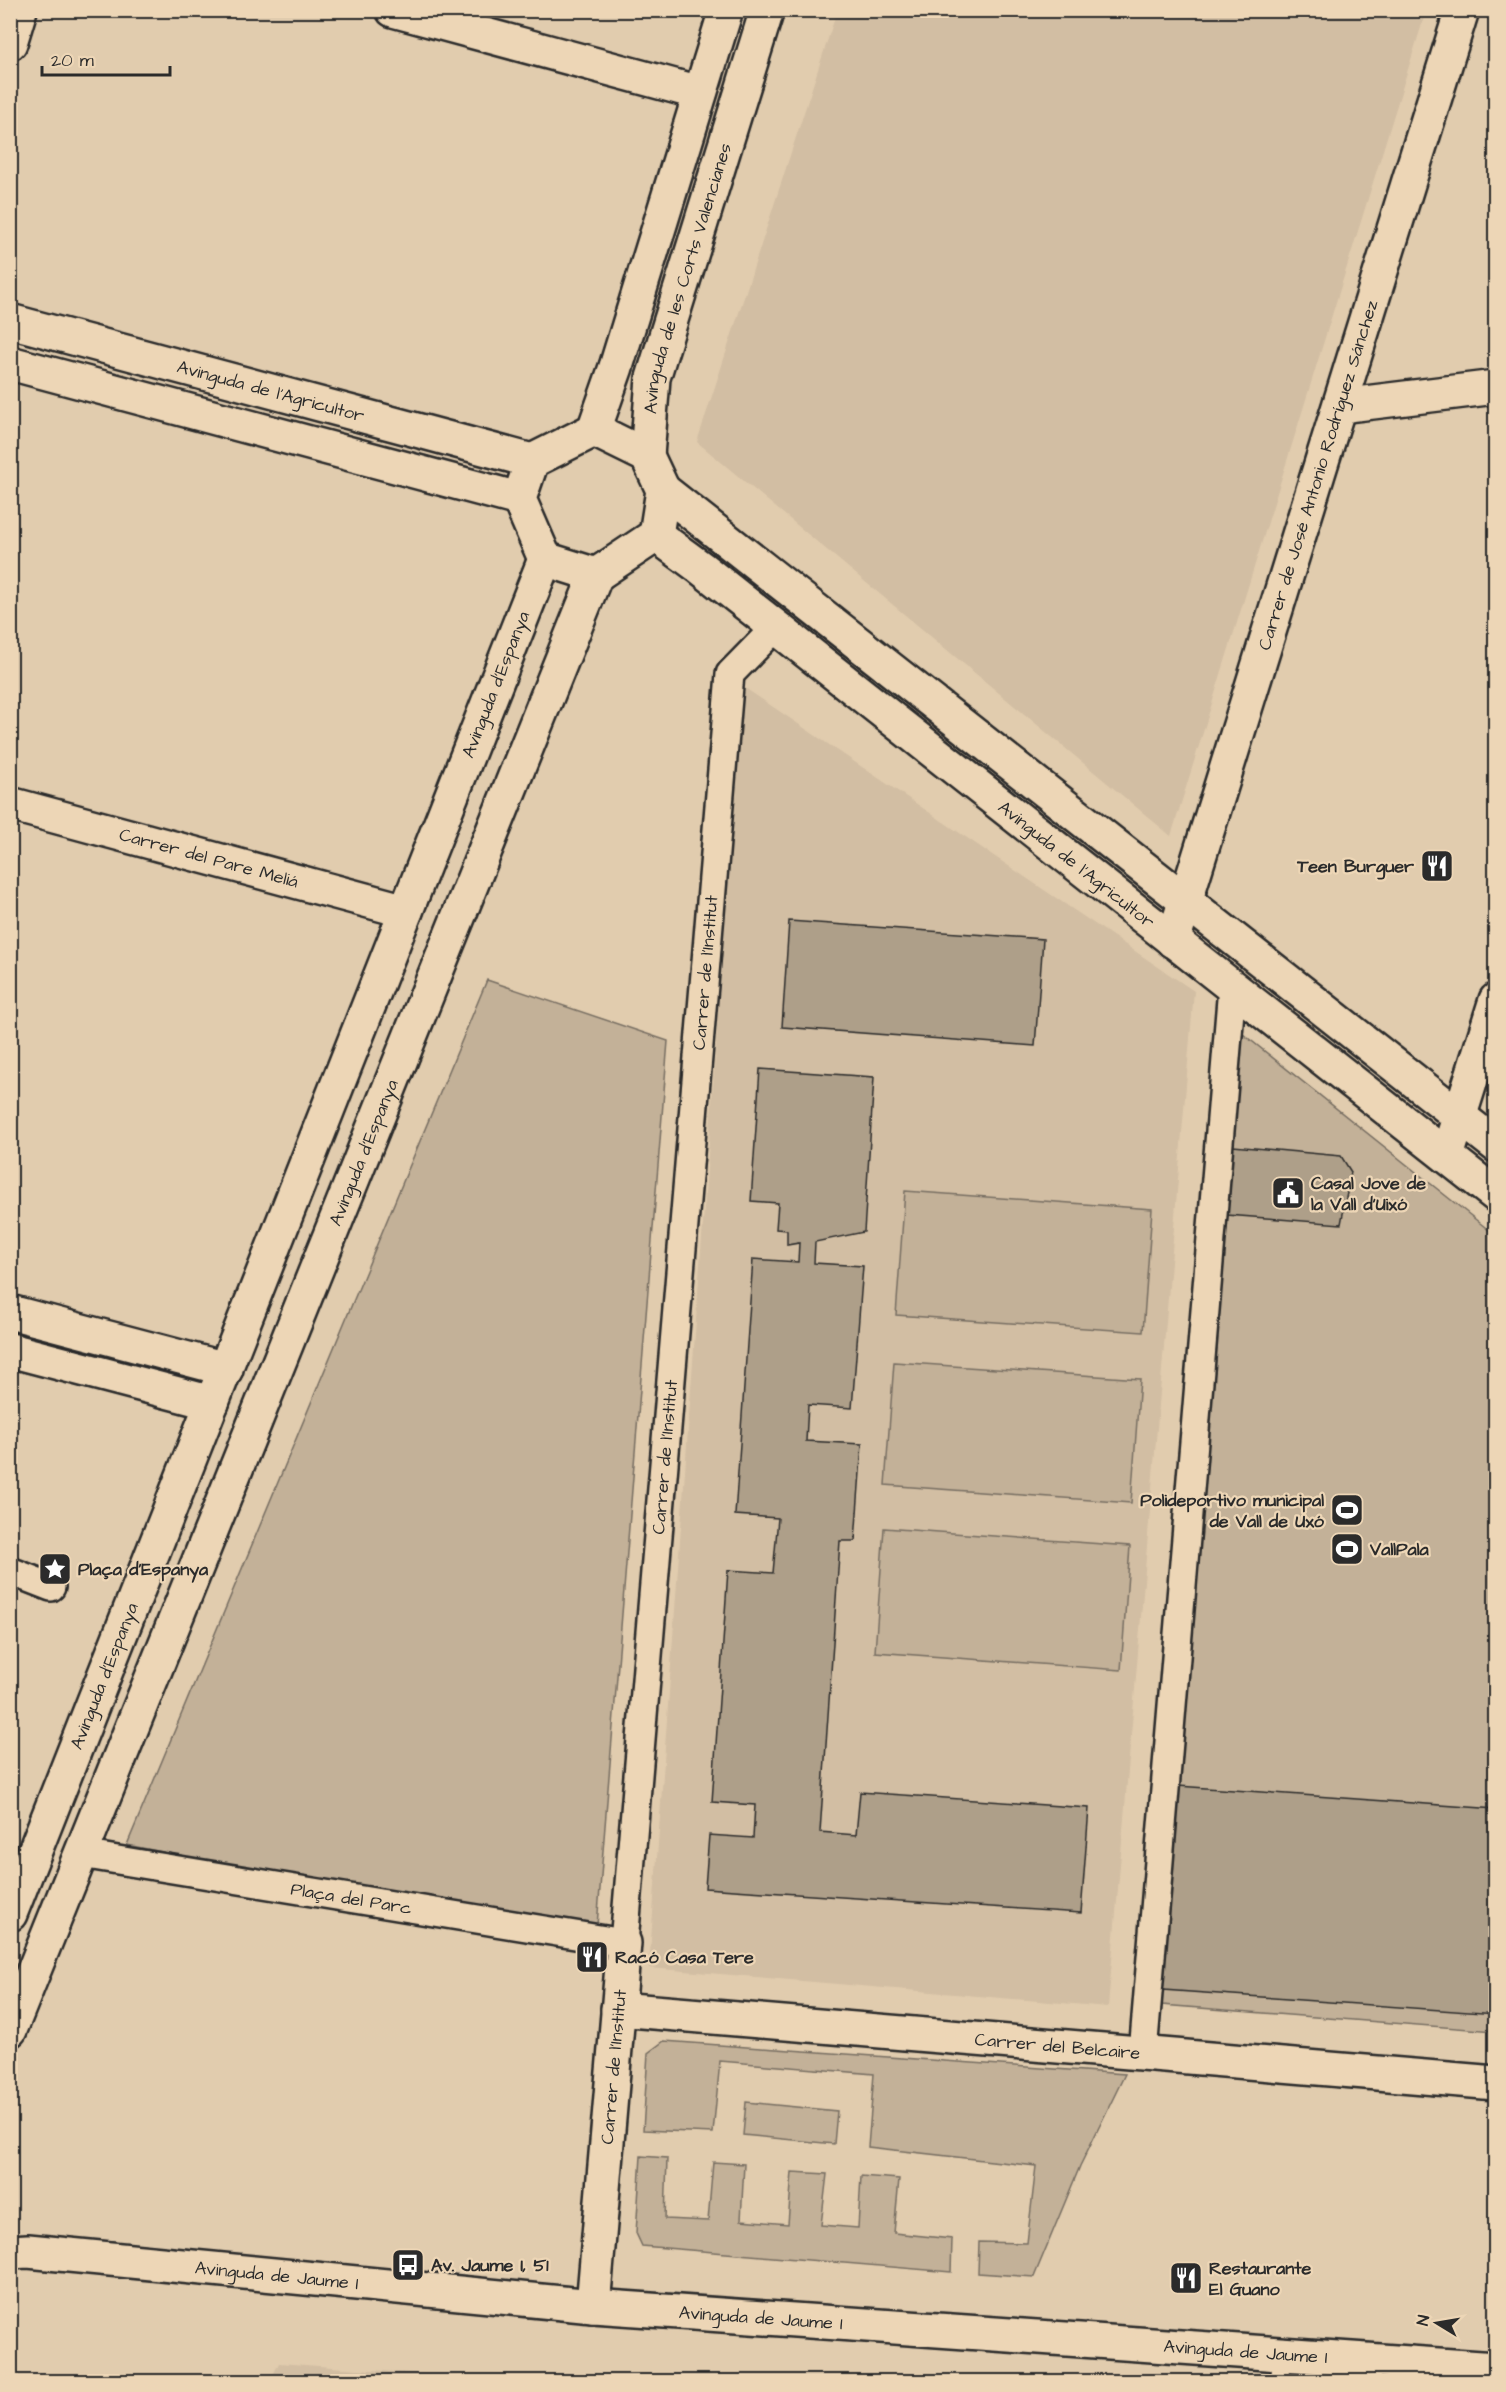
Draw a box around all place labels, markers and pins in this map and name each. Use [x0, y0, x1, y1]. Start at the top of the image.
restaurant icon: Teen Burguer [1419, 848, 1455, 884]
place label: Teen Burguer [1296, 854, 1414, 880]
place label: Casal Jove de la Vall d’Uixó [1311, 1171, 1426, 1217]
public building icon: Casal Jove de la Vall d’Uixó [1270, 1175, 1306, 1211]
place label: Polideportivo municipal de Vall de Uxó [1140, 1488, 1325, 1534]
sports icon: Polideportivo municipal de Vall de Uxó [1329, 1492, 1365, 1528]
sports icon: VallPala [1329, 1531, 1365, 1567]
place label: VallPala [1369, 1537, 1430, 1562]
place icon: Plaça d'Espanya [37, 1551, 73, 1587]
place label: Plaça d'Espanya [78, 1557, 209, 1583]
restaurant icon: Racó Casa Tere [574, 1939, 610, 1975]
place label: Racó Casa Tere [615, 1945, 754, 1970]
bus stop icon: Av. Jaume I, 51 [390, 2247, 426, 2283]
place label: Av. Jaume I, 51 [431, 2253, 549, 2278]
place label: Restaurante El Guano [1209, 2256, 1312, 2302]
restaurant icon: Restaurante El Guano [1168, 2260, 1204, 2296]

